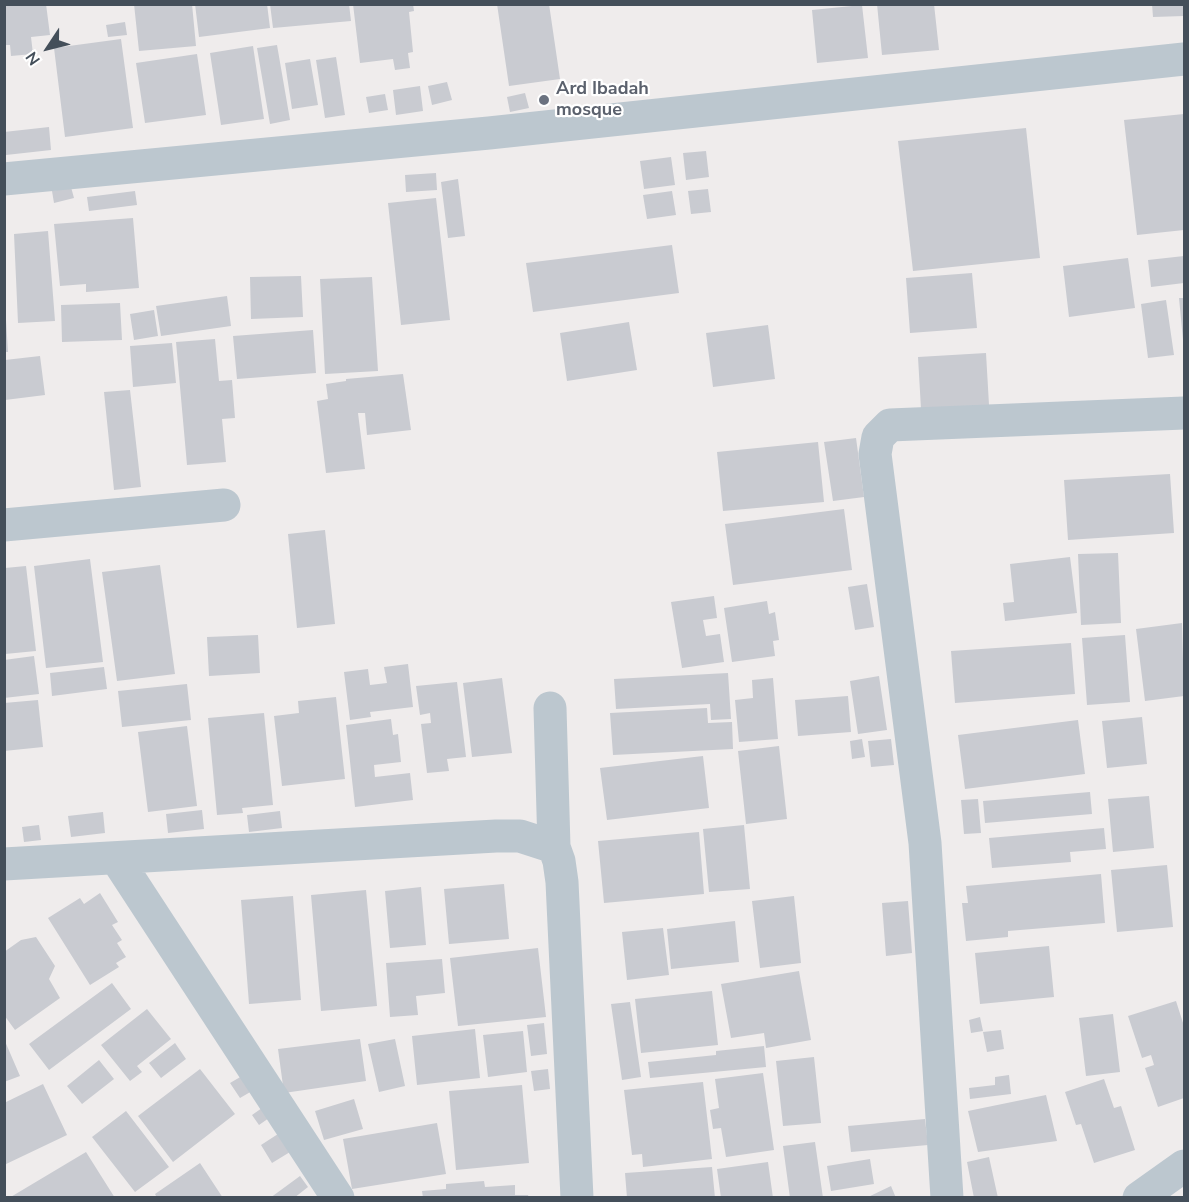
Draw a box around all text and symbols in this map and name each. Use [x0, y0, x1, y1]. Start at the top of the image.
north arrow [18, 18, 78, 78]
text: N [21, 47, 46, 70]
place label: Ard Ibadah mosque [556, 79, 649, 122]
marker: Ard Ibadah mosque [537, 93, 551, 107]

